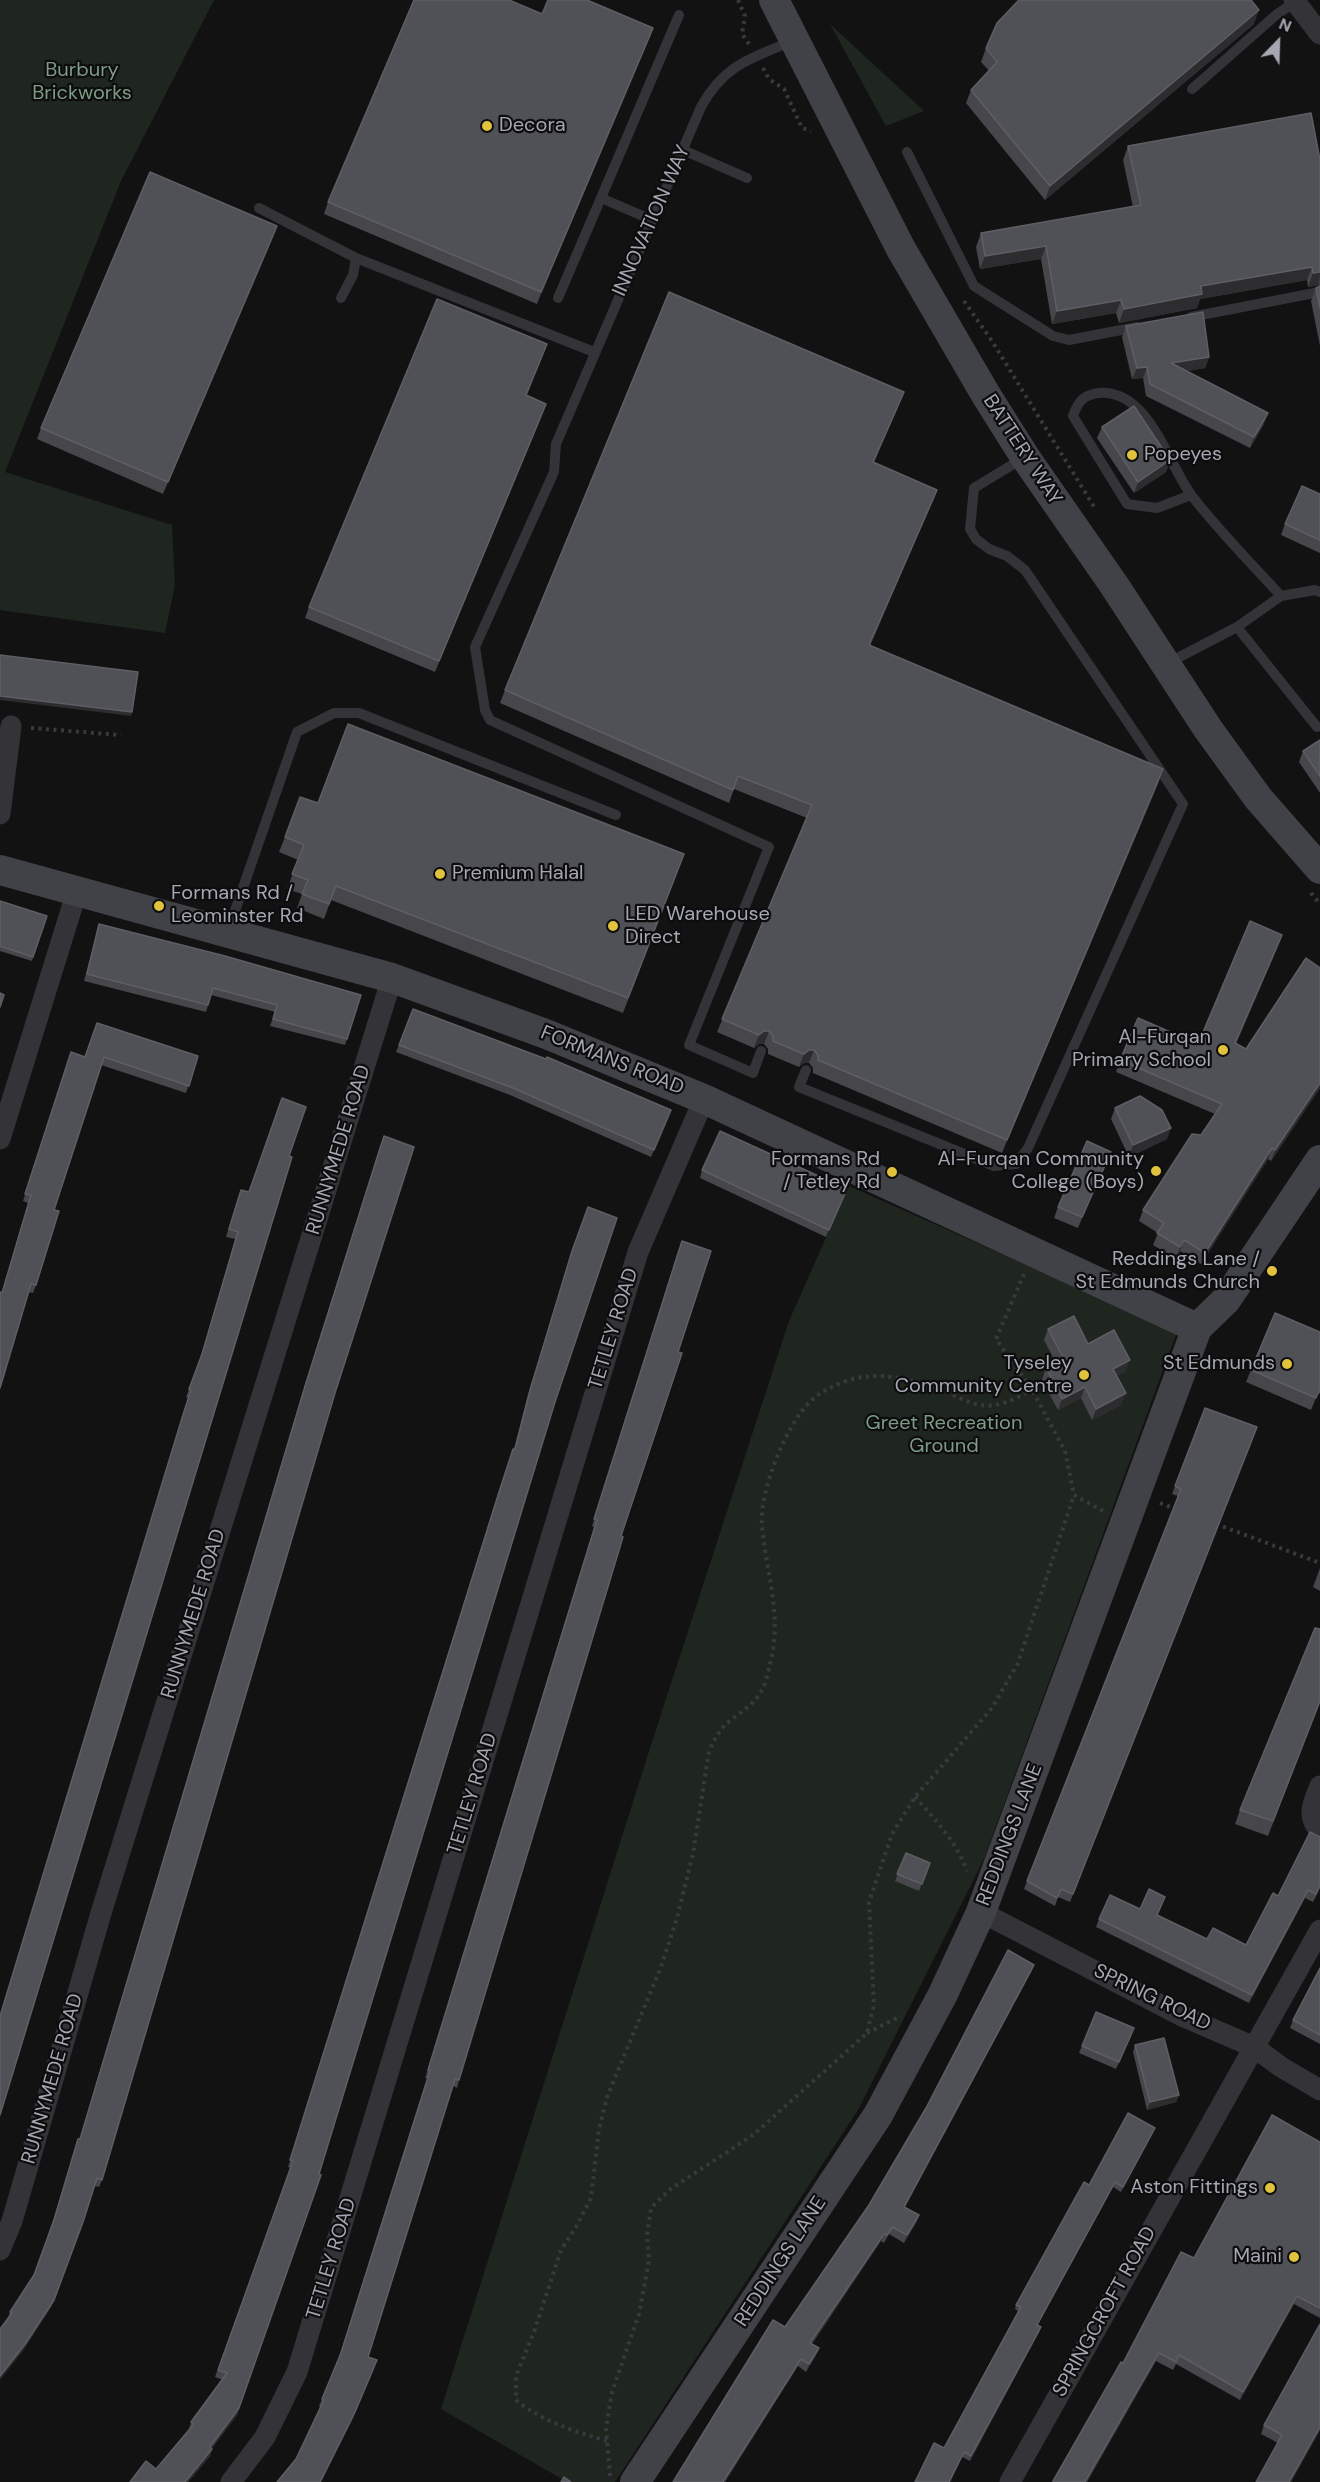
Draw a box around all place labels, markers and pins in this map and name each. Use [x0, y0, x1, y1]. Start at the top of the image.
place label: Decora [499, 114, 566, 138]
marker: Decora [480, 119, 494, 133]
place label: Popeyes [1144, 443, 1222, 467]
marker: Popeyes [1125, 448, 1139, 462]
place label: Premium Halal [452, 862, 583, 886]
marker: Premium Halal [433, 867, 447, 881]
place label: Formans Rd / Leominster Rd [171, 882, 303, 929]
marker: Formans Rd / Leominster Rd [152, 899, 166, 913]
place label: LED Warehouse Direct [625, 903, 770, 950]
marker: LED Warehouse Direct [606, 919, 620, 933]
place label: Al-Furqan Primary School [1072, 1026, 1211, 1073]
marker: Al-Furqan Primary School [1216, 1043, 1230, 1057]
place label: Formans Rd / Tetley Rd [771, 1148, 880, 1195]
place label: Al-Furqan Community College (Boys) [938, 1148, 1144, 1195]
marker: Al-Furqan Community College (Boys) [1149, 1164, 1163, 1178]
marker: Formans Rd / Tetley Rd [885, 1165, 899, 1179]
place label: Reddings Lane / St Edmunds Church [1075, 1248, 1260, 1295]
marker: Reddings Lane / St Edmunds Church [1265, 1264, 1279, 1278]
place label: Tyseley Community Centre [895, 1352, 1072, 1399]
place label: St Edmunds [1163, 1352, 1275, 1376]
marker: St Edmunds [1280, 1357, 1294, 1371]
marker: Tyseley Community Centre [1077, 1368, 1091, 1382]
place label: Aston Fittings [1130, 2176, 1258, 2200]
marker: Aston Fittings [1263, 2181, 1277, 2195]
place label: Maini [1233, 2245, 1282, 2269]
marker: Maini [1287, 2250, 1301, 2264]

